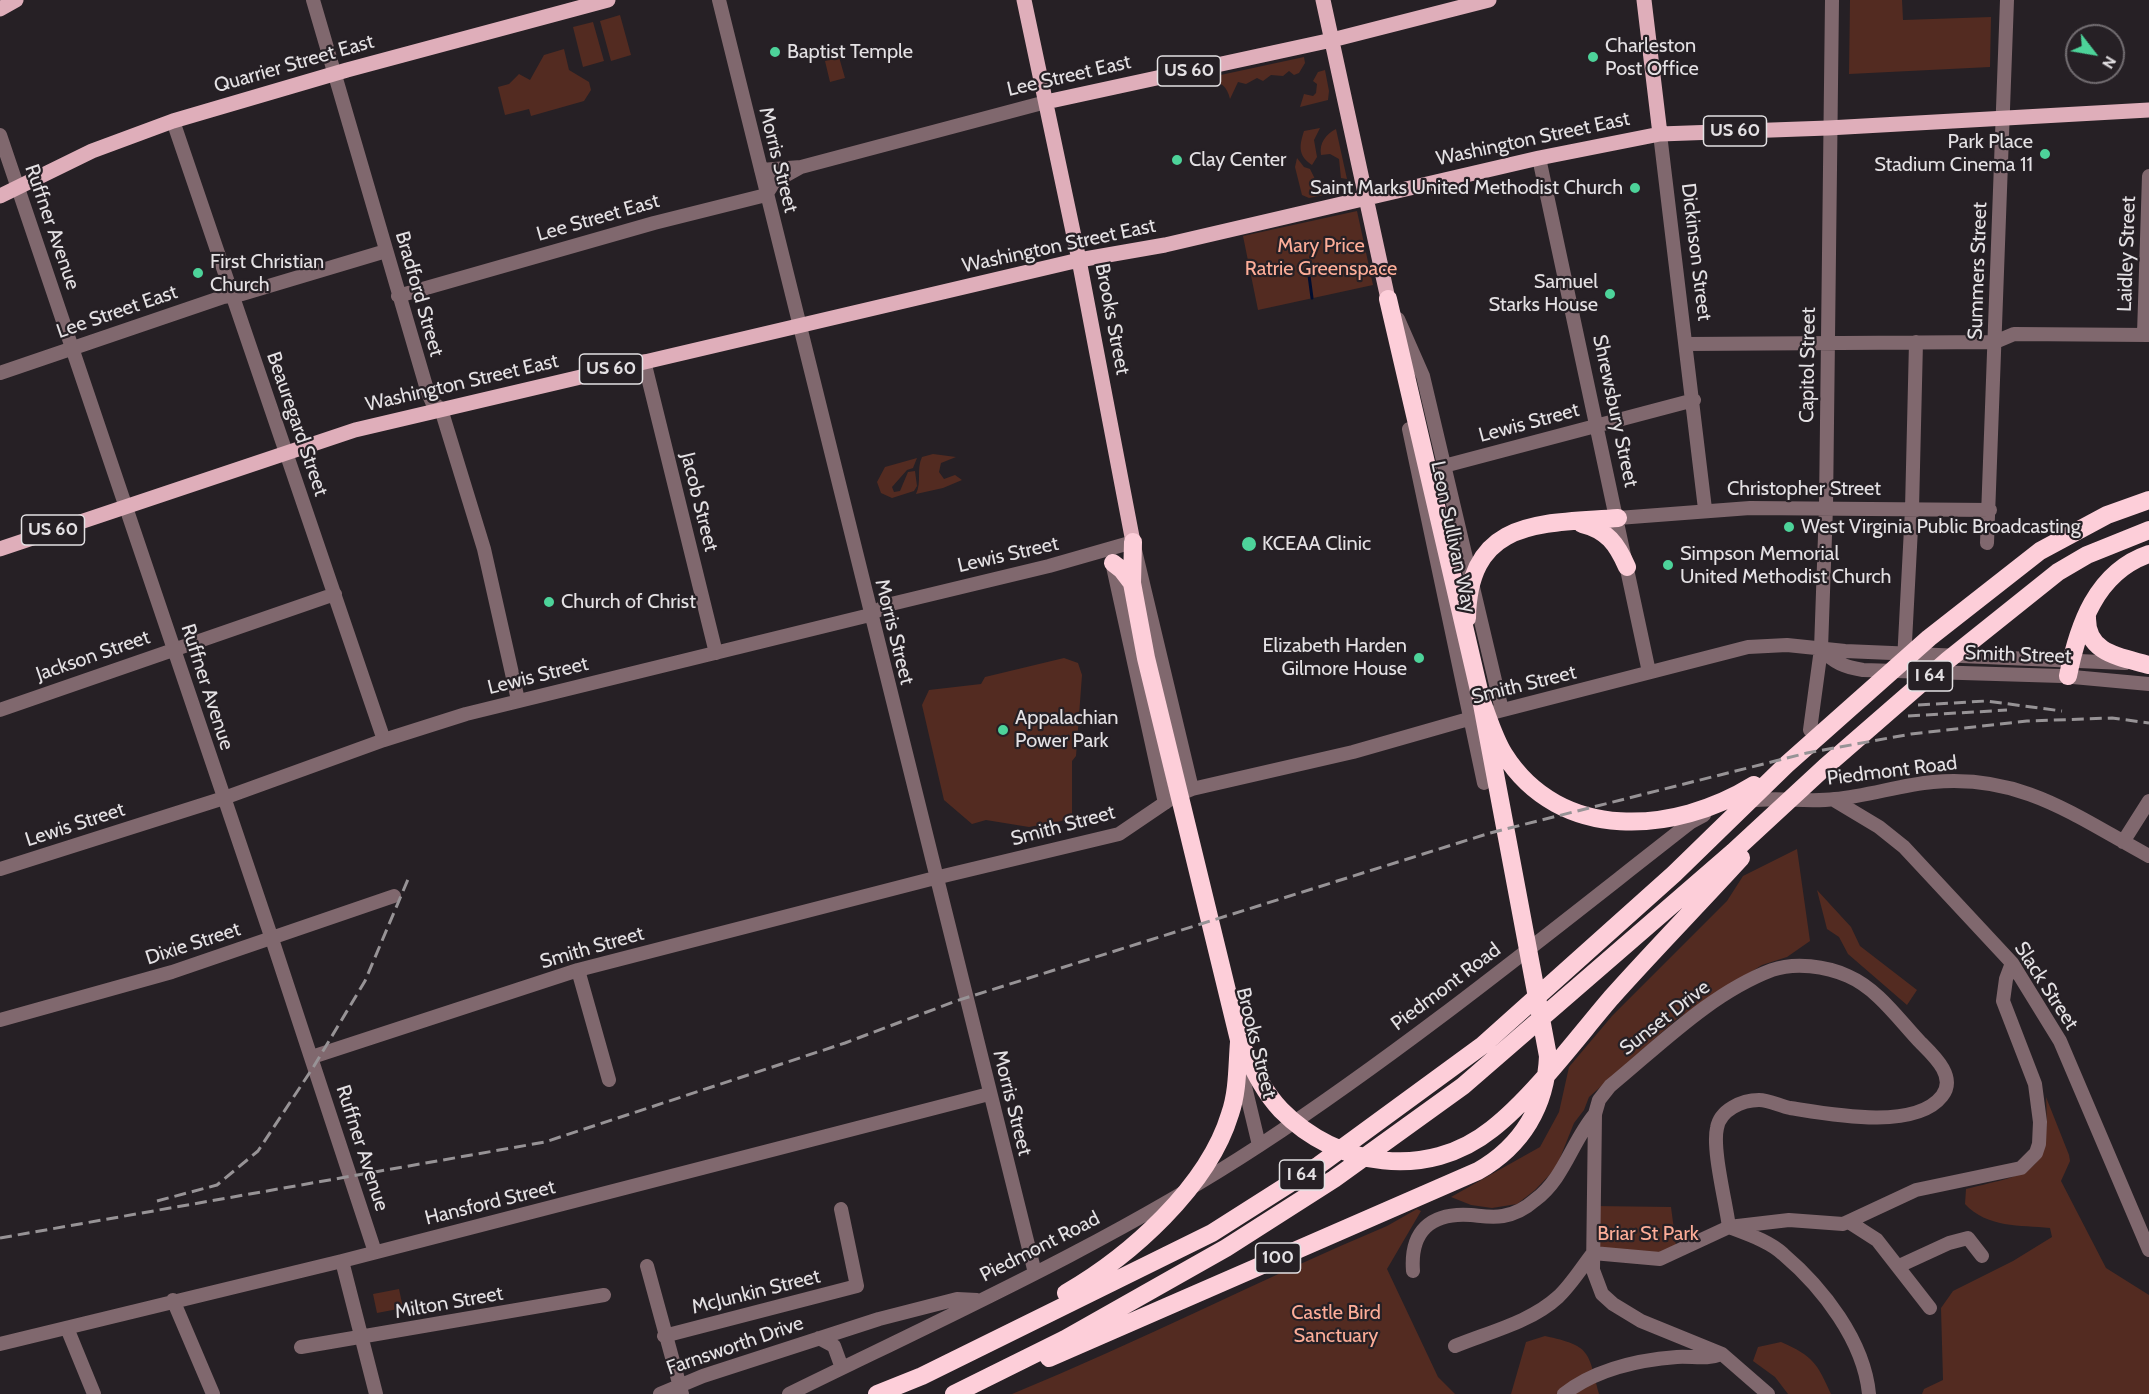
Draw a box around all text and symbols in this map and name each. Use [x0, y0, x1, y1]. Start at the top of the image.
north arrow [2065, 24, 2125, 84]
street label: Quarrier Street East [211, 30, 377, 98]
place label: Charleston Post Office [1605, 34, 1699, 81]
place label: Baptist Temple [787, 40, 913, 64]
marker: Baptist Temple [768, 45, 782, 59]
street label: Lee Street East [1005, 50, 1133, 102]
marker: Charleston Post Office [1586, 50, 1600, 64]
text: N [2098, 53, 2120, 72]
road number: US 60 [1158, 56, 1220, 86]
street label: Morris Street [753, 105, 803, 215]
street label: Washington Street East [1434, 107, 1632, 171]
road number: US 60 [1704, 116, 1766, 146]
place label: Park Place Stadium Cinema 11 [1874, 130, 2033, 177]
marker: Park Place Stadium Cinema 11 [2038, 147, 2052, 161]
place label: Clay Center [1189, 148, 1286, 172]
marker: Clay Center [1170, 153, 1184, 167]
street label: Ruffner Avenue [19, 161, 85, 293]
place label: Saint Marks United Methodist Church [1310, 176, 1623, 200]
marker: Saint Marks United Methodist Church [1628, 181, 1642, 195]
street label: Dickinson Street [1676, 182, 1716, 322]
street label: Lee Street East [534, 189, 662, 247]
street label: Laidley Street [2113, 196, 2141, 312]
street label: Summers Street [1964, 202, 1992, 340]
street label: Washington Street East [960, 214, 1158, 278]
street label: Bradford Street [390, 229, 448, 359]
park label: Mary Price Ratrie Greenspace [1245, 234, 1397, 281]
place label: First Christian Church [210, 250, 324, 297]
street label: Brooks Street [1089, 261, 1135, 377]
marker: First Christian Church [191, 266, 205, 280]
place label: Samuel Starks House [1488, 270, 1598, 317]
street label: Lee Street East [53, 280, 181, 344]
marker: Samuel Starks House [1603, 287, 1617, 301]
street label: Capitol Street [1795, 307, 1821, 423]
street label: Shrewsbury Street [1587, 333, 1643, 489]
street label: Beauregard Street [261, 349, 333, 499]
street label: Washington Street East [363, 349, 561, 417]
road number: US 60 [580, 354, 642, 384]
street label: Lewis Street [1476, 398, 1582, 448]
street label: Jacob Street [675, 450, 723, 554]
street label: Leon Sullivan Way [1425, 459, 1481, 615]
street label: Christopher Street [1727, 477, 1881, 501]
road number: US 60 [22, 515, 84, 545]
place label: West Virginia Public Broadcasting [1801, 515, 2081, 539]
marker: West Virginia Public Broadcasting [1782, 520, 1796, 534]
street label: Lewis Street [955, 532, 1061, 578]
place label: KCEAA Clinic [1262, 532, 1371, 556]
marker: KCEAA Clinic [1240, 535, 1258, 553]
place label: Simpson Memorial United Methodist Church [1680, 542, 1891, 589]
marker: Simpson Memorial United Methodist Church [1661, 558, 1675, 572]
street label: Morris Street [869, 577, 919, 687]
place label: Church of Christ [561, 590, 696, 614]
marker: Church of Christ [542, 595, 556, 609]
street label: Ruffner Avenue [175, 621, 239, 753]
street label: Jackson Street [33, 625, 153, 687]
place label: Elizabeth Harden Gilmore House [1262, 634, 1407, 681]
street label: Smith Street [1964, 641, 2072, 669]
marker: Elizabeth Harden Gilmore House [1412, 651, 1426, 665]
street label: Lewis Street [485, 652, 591, 700]
street label: Smith Street [1469, 660, 1579, 710]
road number: I 64 [1908, 661, 1952, 691]
place label: Appalachian Power Park [1015, 706, 1118, 753]
marker: Appalachian Power Park [996, 723, 1010, 737]
street label: Piedmont Road [1825, 751, 1959, 791]
street label: Lewis Street [22, 798, 128, 852]
street label: Smith Street [1008, 801, 1118, 851]
street label: Dixie Street [142, 917, 244, 971]
street label: Smith Street [537, 922, 647, 974]
street label: Piedmont Road [1386, 938, 1506, 1036]
street label: Slack Street [2009, 938, 2083, 1034]
street label: Sunset Drive [1615, 975, 1715, 1061]
street label: Brooks Street [1231, 985, 1281, 1101]
street label: Morris Street [987, 1048, 1037, 1158]
street label: Ruffner Avenue [330, 1082, 394, 1214]
road number: I 64 [1280, 1160, 1324, 1190]
street label: Hansford Street [422, 1175, 558, 1231]
street label: Piedmont Road [976, 1207, 1104, 1287]
park label: Briar St Park [1597, 1222, 1699, 1246]
road number: 100 [1256, 1243, 1300, 1273]
street label: McJunkin Street [689, 1264, 823, 1320]
street label: Milton Street [393, 1282, 505, 1324]
park label: Castle Bird Sanctuary [1291, 1301, 1381, 1348]
street label: Farnsworth Drive [663, 1311, 807, 1381]

